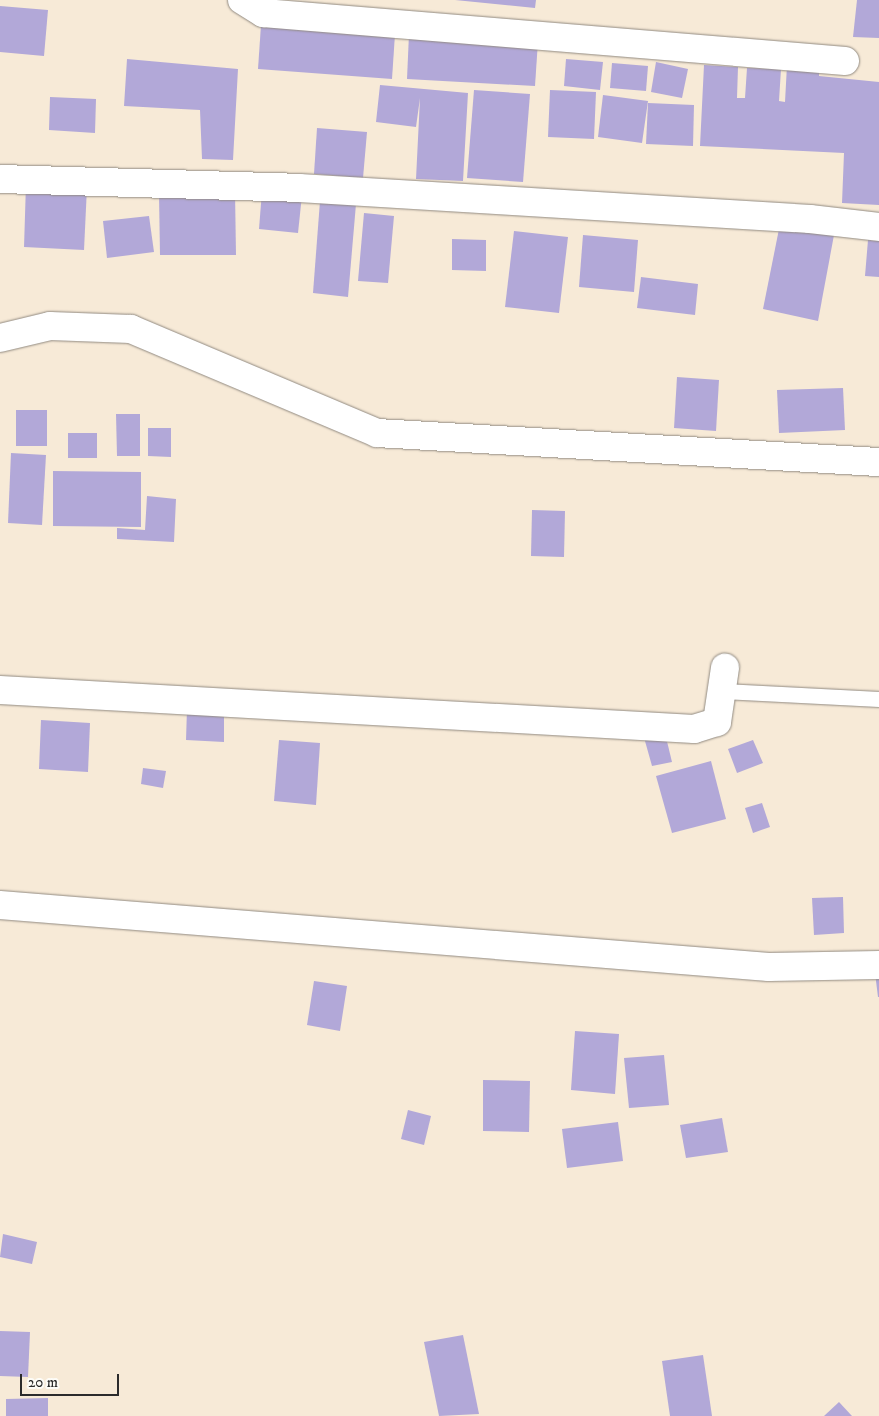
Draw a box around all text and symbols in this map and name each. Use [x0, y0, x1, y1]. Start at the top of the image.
scale bar [22, 1364, 121, 1396]
text: 20 m [28, 1373, 58, 1392]

